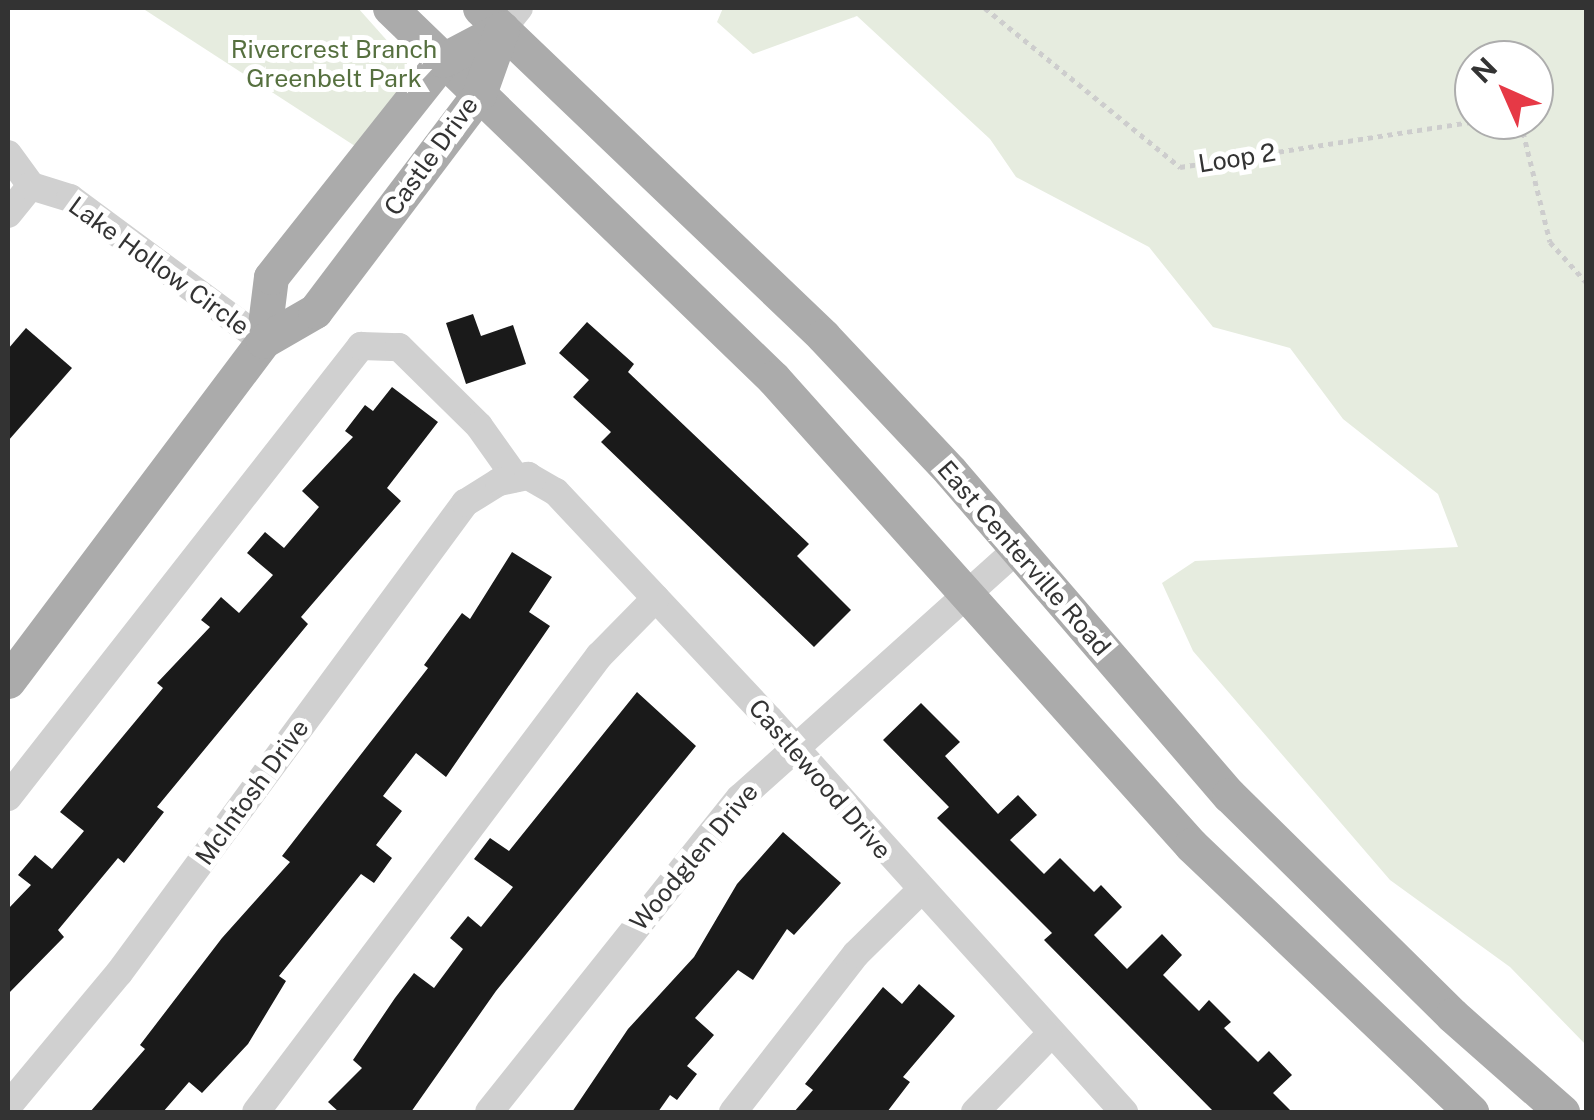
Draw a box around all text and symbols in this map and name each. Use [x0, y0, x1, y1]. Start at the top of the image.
park label: Rivercrest Branch Greenbelt Park [231, 35, 437, 94]
north arrow [1454, 40, 1554, 140]
text: N [1464, 50, 1503, 89]
street label: Castle Drive [378, 91, 484, 221]
street label: Loop 2 [1196, 137, 1278, 179]
street label: Lake Hollow Circle [63, 190, 255, 342]
street label: East Centerville Road [931, 454, 1117, 662]
street label: Castlewood Drive [742, 693, 898, 865]
street label: McIntosh Drive [189, 713, 315, 871]
street label: Woodglen Drive [624, 777, 764, 937]

